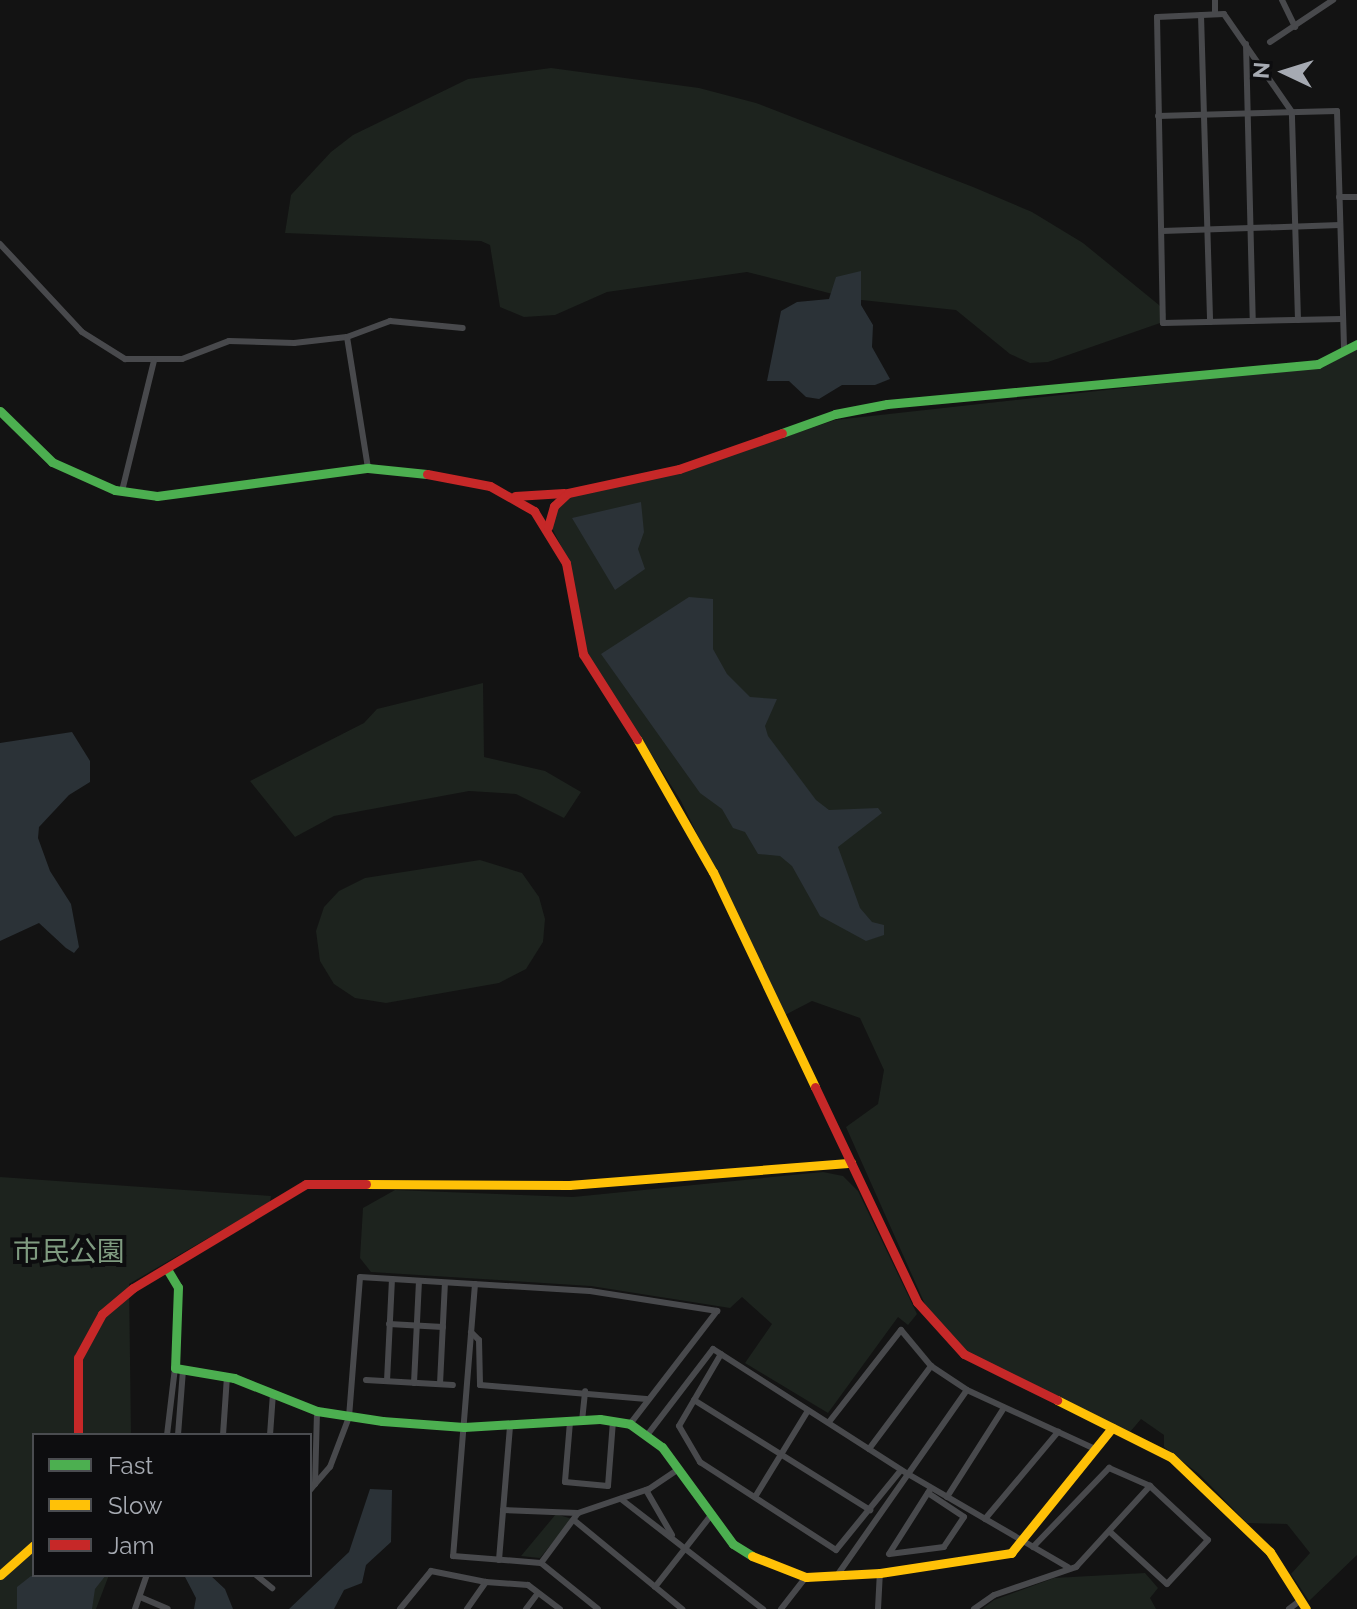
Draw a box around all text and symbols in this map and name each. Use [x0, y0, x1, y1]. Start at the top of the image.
north arrow [1245, 32, 1325, 112]
text: N [1248, 61, 1275, 80]
park label: 市民公園 [13, 1235, 125, 1269]
legend [32, 1433, 312, 1577]
text: Fast [108, 1451, 153, 1480]
text: Slow [108, 1491, 162, 1520]
text: Jam [108, 1531, 154, 1560]

